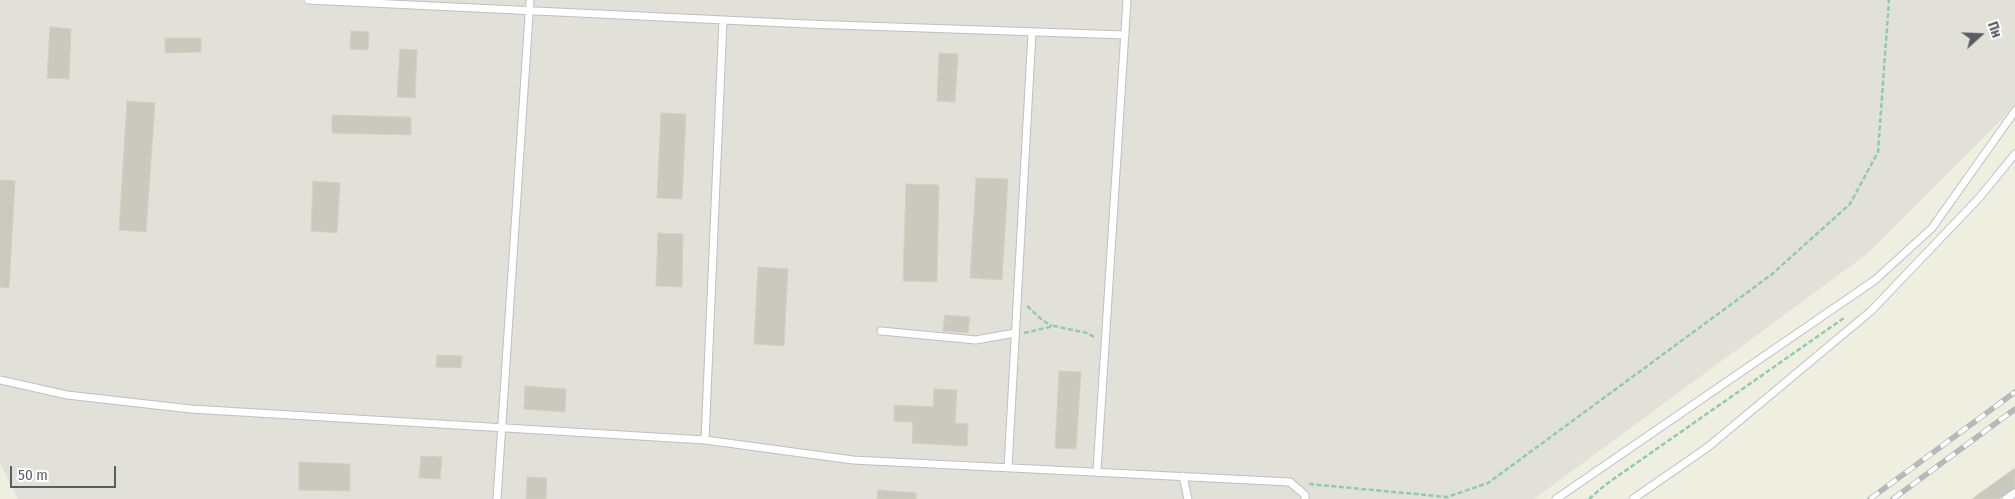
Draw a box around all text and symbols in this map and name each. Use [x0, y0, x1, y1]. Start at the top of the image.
north arrow [1955, 10, 2005, 60]
text: Пн [1984, 19, 2005, 40]
scale bar [12, 456, 119, 488]
text: 50 m [18, 466, 48, 484]

